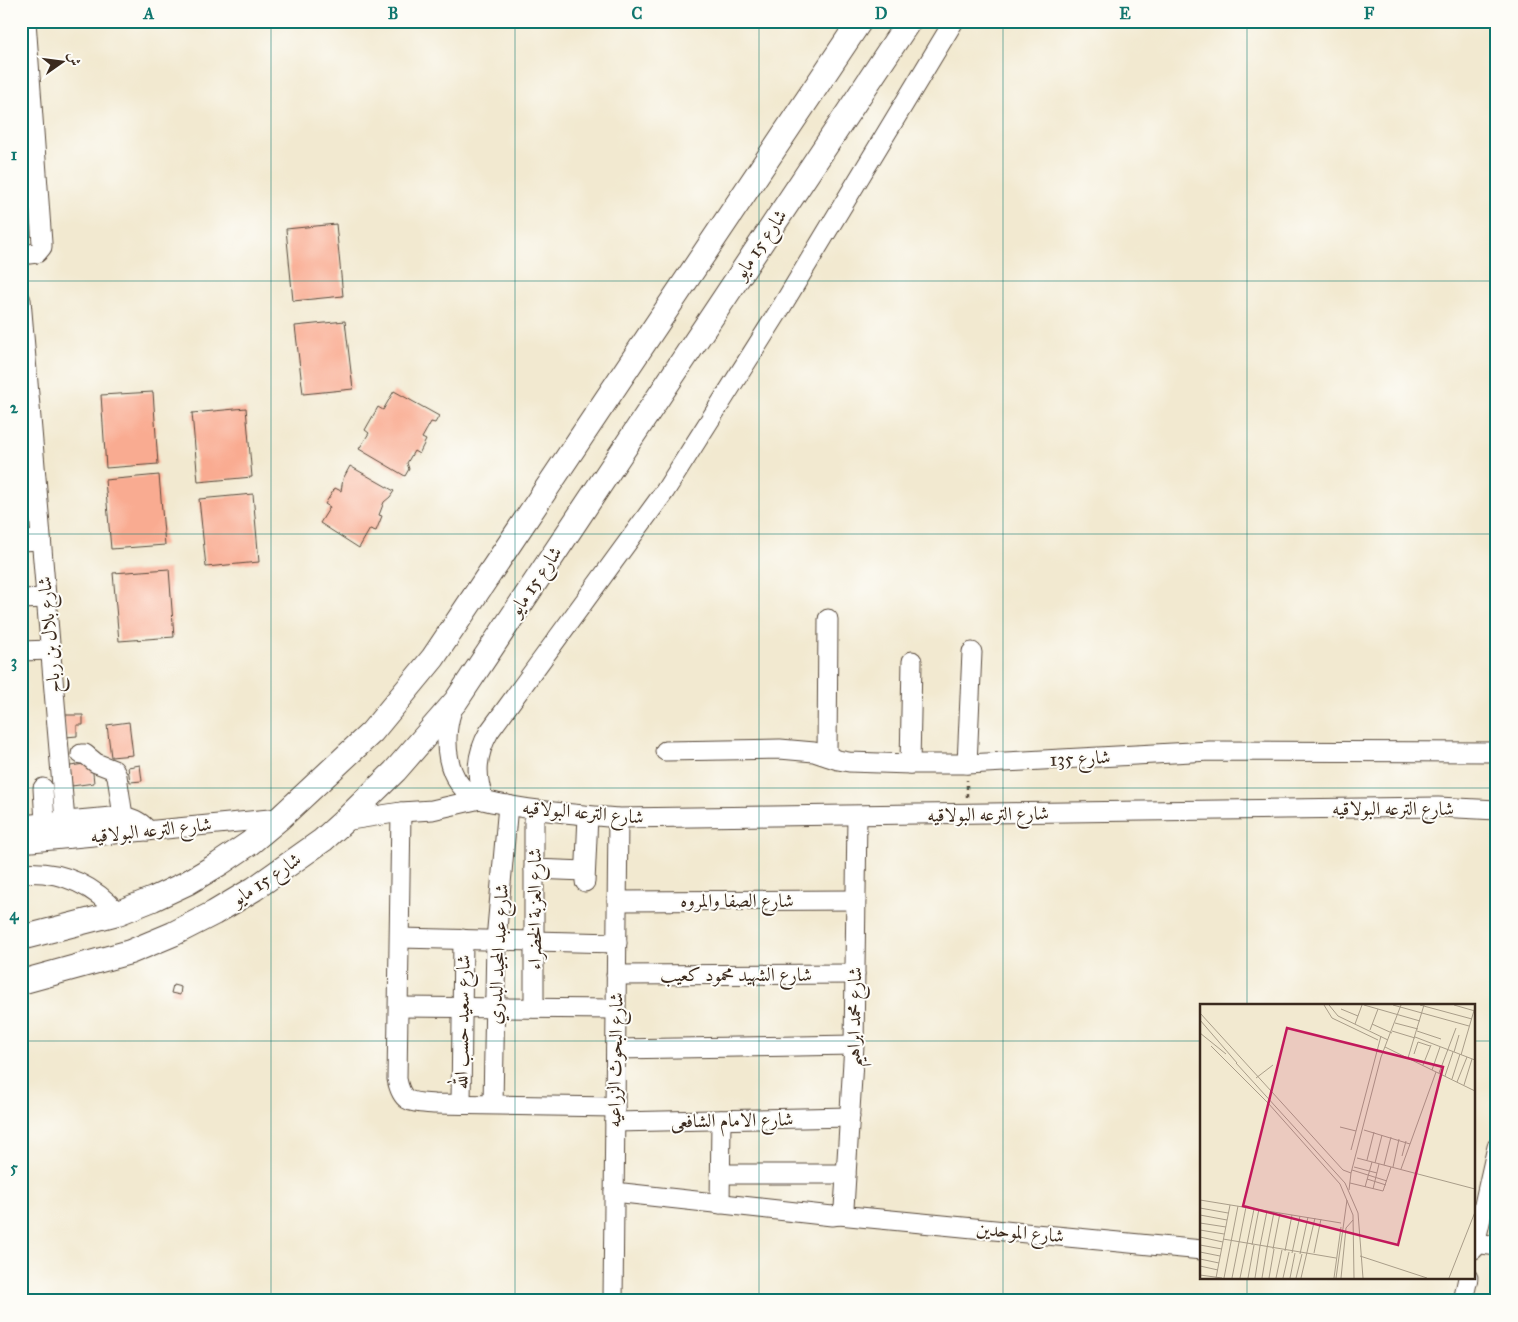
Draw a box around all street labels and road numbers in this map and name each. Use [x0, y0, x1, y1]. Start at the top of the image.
street label: شارع 15 مايو [727, 205, 795, 287]
street label: شارع 15 مايو [502, 542, 570, 624]
street label: شارع بلال بن رباح [32, 575, 72, 694]
street label: شارع 135 [1049, 745, 1111, 775]
street label: شارع الترعه البولاقيه [521, 795, 645, 833]
street label: شارع الترعه البولاقيه [1332, 797, 1454, 824]
street label: شارع الترعه البولاقيه [927, 801, 1049, 831]
street label: شارع الترعه البولاقيه [89, 812, 213, 852]
street label: شارع 15 مايو [225, 847, 308, 915]
street label: شارع العزبة الخضراء [523, 848, 550, 970]
street label: شارع عبد المجيد البدري [483, 883, 517, 1025]
street label: شارع الصفا والمروه [680, 889, 794, 916]
street label: شارع سعيد حسب الله [446, 954, 479, 1090]
street label: شارع الشهيد محمود كعيب [660, 963, 812, 990]
street label: شارع محمد ابراهيم [842, 967, 874, 1068]
street label: شارع البحوث الزراعيه [602, 992, 632, 1128]
street label: شارع الامام الشافعى [670, 1107, 794, 1138]
street label: شارع الموحدين [975, 1217, 1065, 1251]

